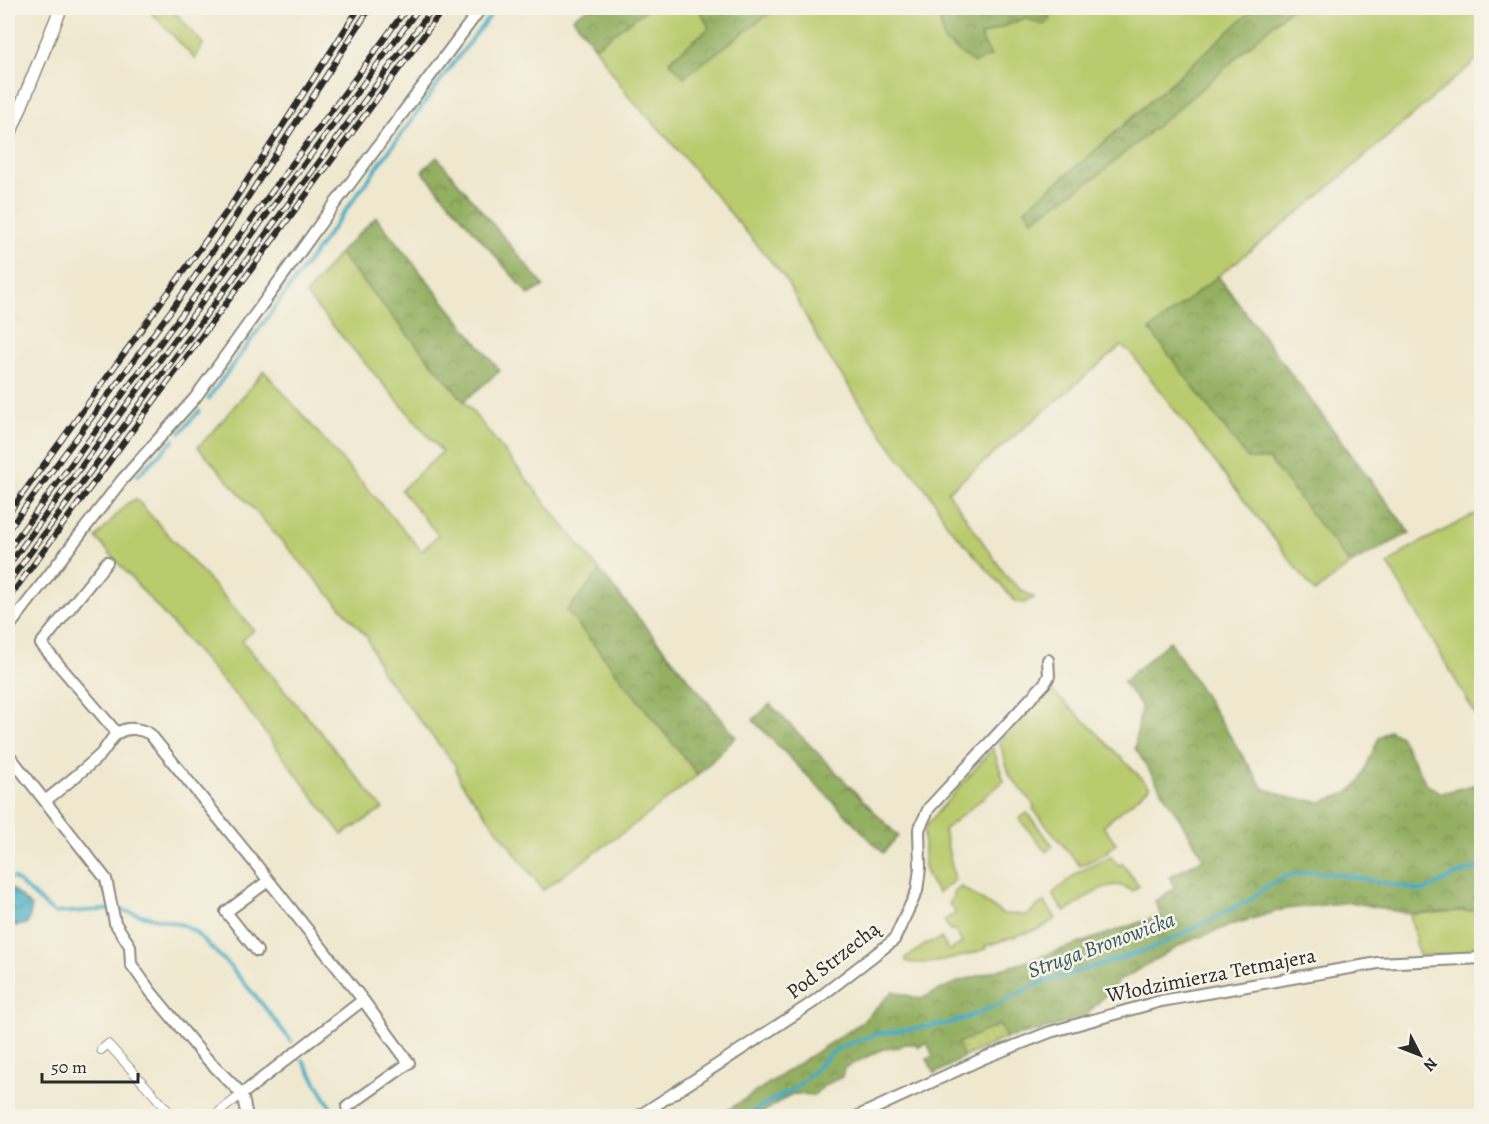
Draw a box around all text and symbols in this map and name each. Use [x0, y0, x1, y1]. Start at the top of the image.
water label: Struga Bronowicka [1024, 904, 1179, 985]
street label: Pod Strzechą [780, 914, 886, 1005]
street label: Włodzimierza Tetmajera [1103, 941, 1318, 1009]
north arrow [1390, 1025, 1450, 1085]
scale bar [42, 1046, 138, 1084]
text: N [1418, 1053, 1442, 1076]
text: 50 m [51, 1055, 87, 1079]

